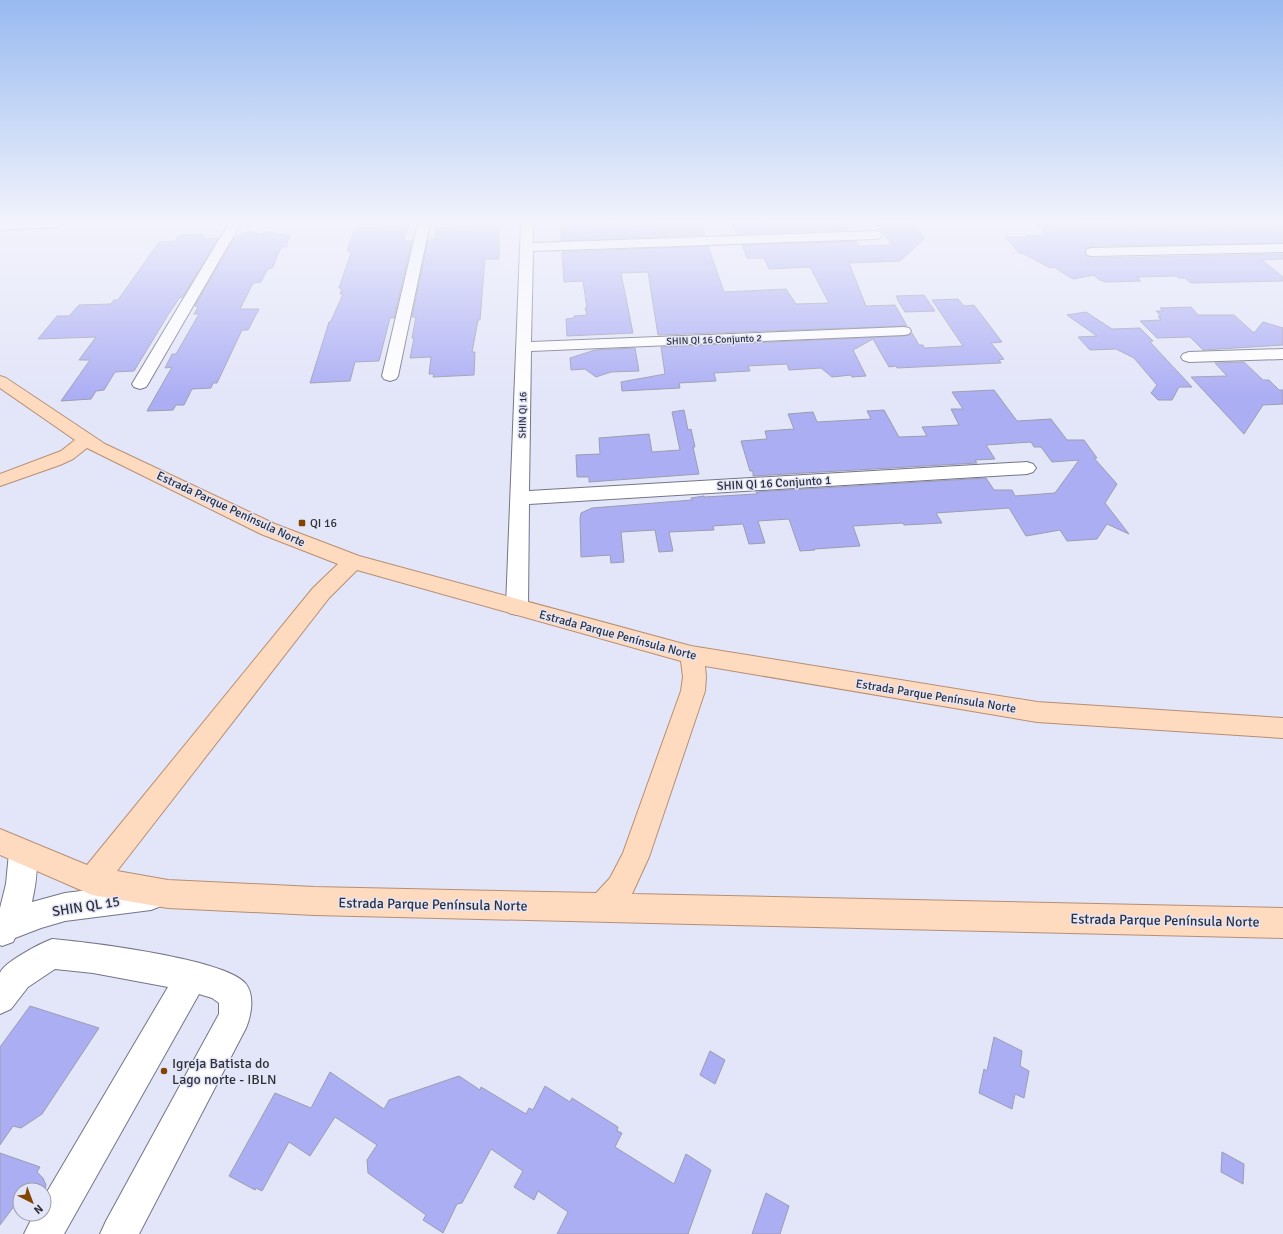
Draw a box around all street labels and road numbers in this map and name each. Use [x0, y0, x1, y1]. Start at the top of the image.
street label: SHIN QI 16 Conjunto 2 [666, 332, 762, 348]
street label: SHIN QI 16 [517, 392, 529, 438]
street label: Estrada Parque Península Norte [154, 468, 307, 551]
street label: SHIN QI 16 Conjunto 1 [716, 473, 832, 494]
street label: Estrada Parque Península Norte [538, 607, 698, 664]
street label: Estrada Parque Península Norte [855, 676, 1017, 717]
street label: SHIN QL 15 [51, 893, 121, 920]
street label: Estrada Parque Península Norte [338, 894, 528, 915]
street label: Estrada Parque Península Norte [1070, 910, 1260, 931]

